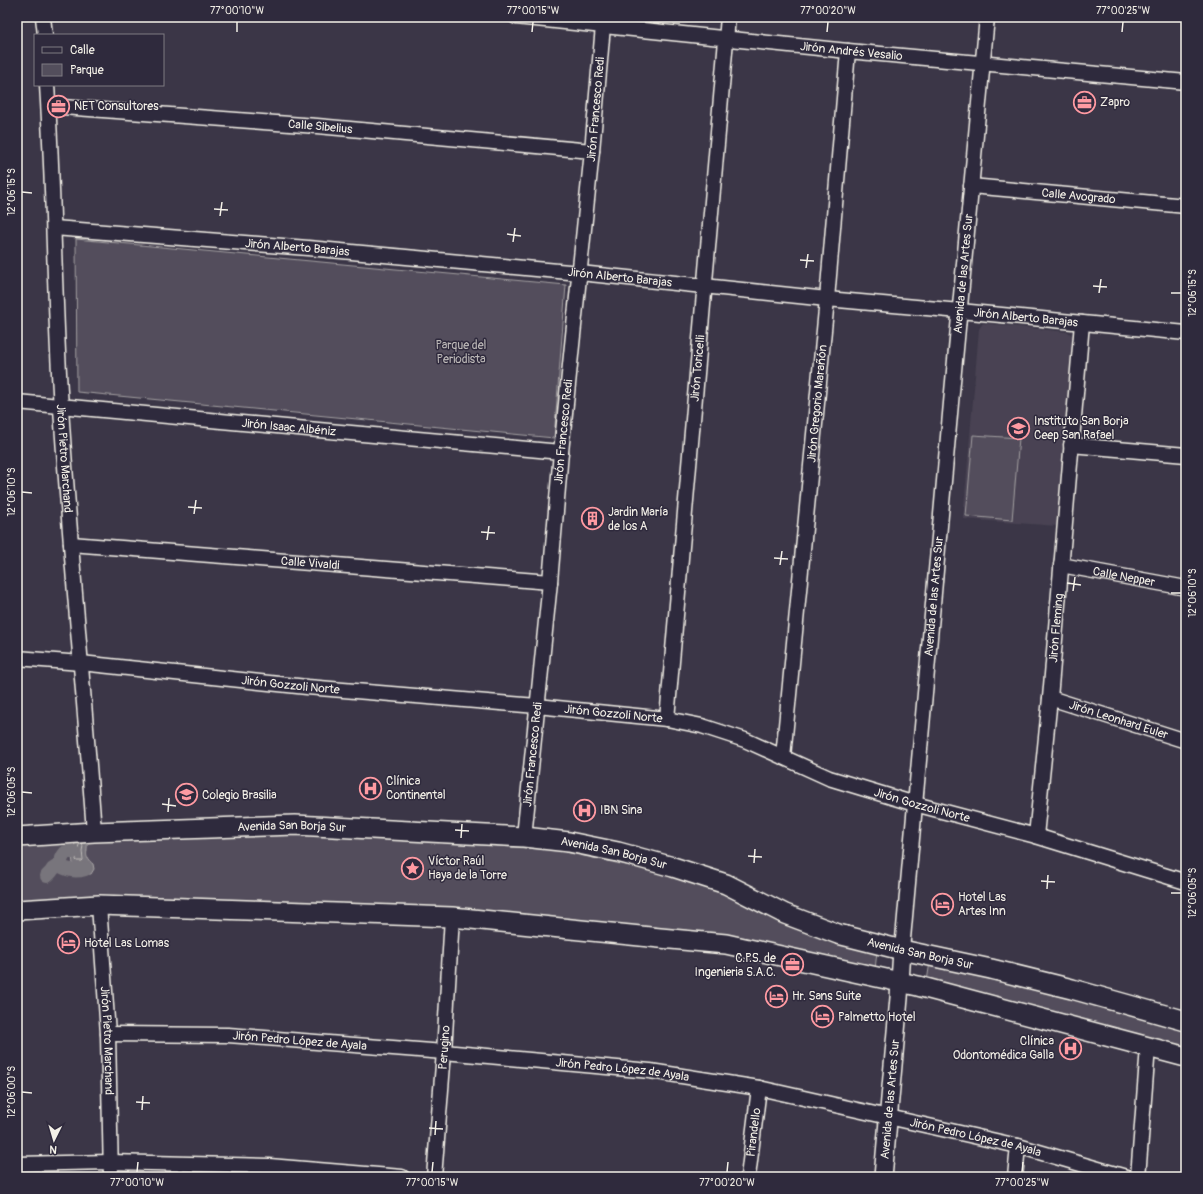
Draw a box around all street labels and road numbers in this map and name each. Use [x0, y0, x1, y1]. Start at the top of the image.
street label: Jirón Andrés Vesalio [799, 39, 904, 64]
street label: Jirón Francesco Redi [584, 57, 608, 163]
street label: Calle Sibelius [287, 117, 354, 137]
street label: Calle Avogrado [1041, 186, 1117, 207]
street label: Avenida de las Artes Sur [950, 212, 977, 334]
street label: Jirón Alberto Barajas [244, 236, 351, 260]
street label: Jirón Alberto Barajas [567, 265, 673, 291]
street label: Jirón Alberto Barajas [973, 305, 1079, 331]
street label: Jirón Toricelli [688, 334, 708, 402]
street label: Jirón Gregorio Marañón [804, 344, 831, 463]
street label: Jirón Francesco Redi [551, 379, 576, 485]
street label: Jirón Pietro Marchand [53, 404, 75, 514]
street label: Jirón Isaac Albéniz [241, 416, 337, 440]
street label: Avenida de las Artes Sur [921, 535, 947, 657]
street label: Calle Vivaldi [280, 554, 340, 573]
street label: Calle Nepper [1092, 564, 1157, 590]
street label: Jirón Fleming [1046, 593, 1067, 663]
street label: Jirón Gozzoli Norte [241, 673, 340, 698]
street label: Jirón Leonhard Euler [1067, 697, 1171, 743]
street label: Jirón Francesco Redi [520, 701, 546, 808]
street label: Jirón Gozzoli Norte [563, 702, 663, 727]
street label: Jirón Gozzoli Norte [872, 785, 972, 826]
street label: Avenida San Borja Sur [237, 818, 347, 836]
street label: Avenida San Borja Sur [560, 834, 669, 873]
street label: Avenida San Borja Sur [865, 935, 976, 973]
street label: Jirón Pietro Marchand [97, 986, 116, 1095]
street label: Perugino [436, 1024, 454, 1070]
street label: Jirón Pedro López de Ayala [232, 1028, 368, 1054]
street label: Avenida de las Artes Sur [878, 1038, 903, 1160]
street label: Jirón Pedro López de Ayala [555, 1055, 691, 1085]
street label: Pirandello [744, 1107, 765, 1158]
street label: Jirón Pedro López de Ayala [908, 1115, 1043, 1160]

